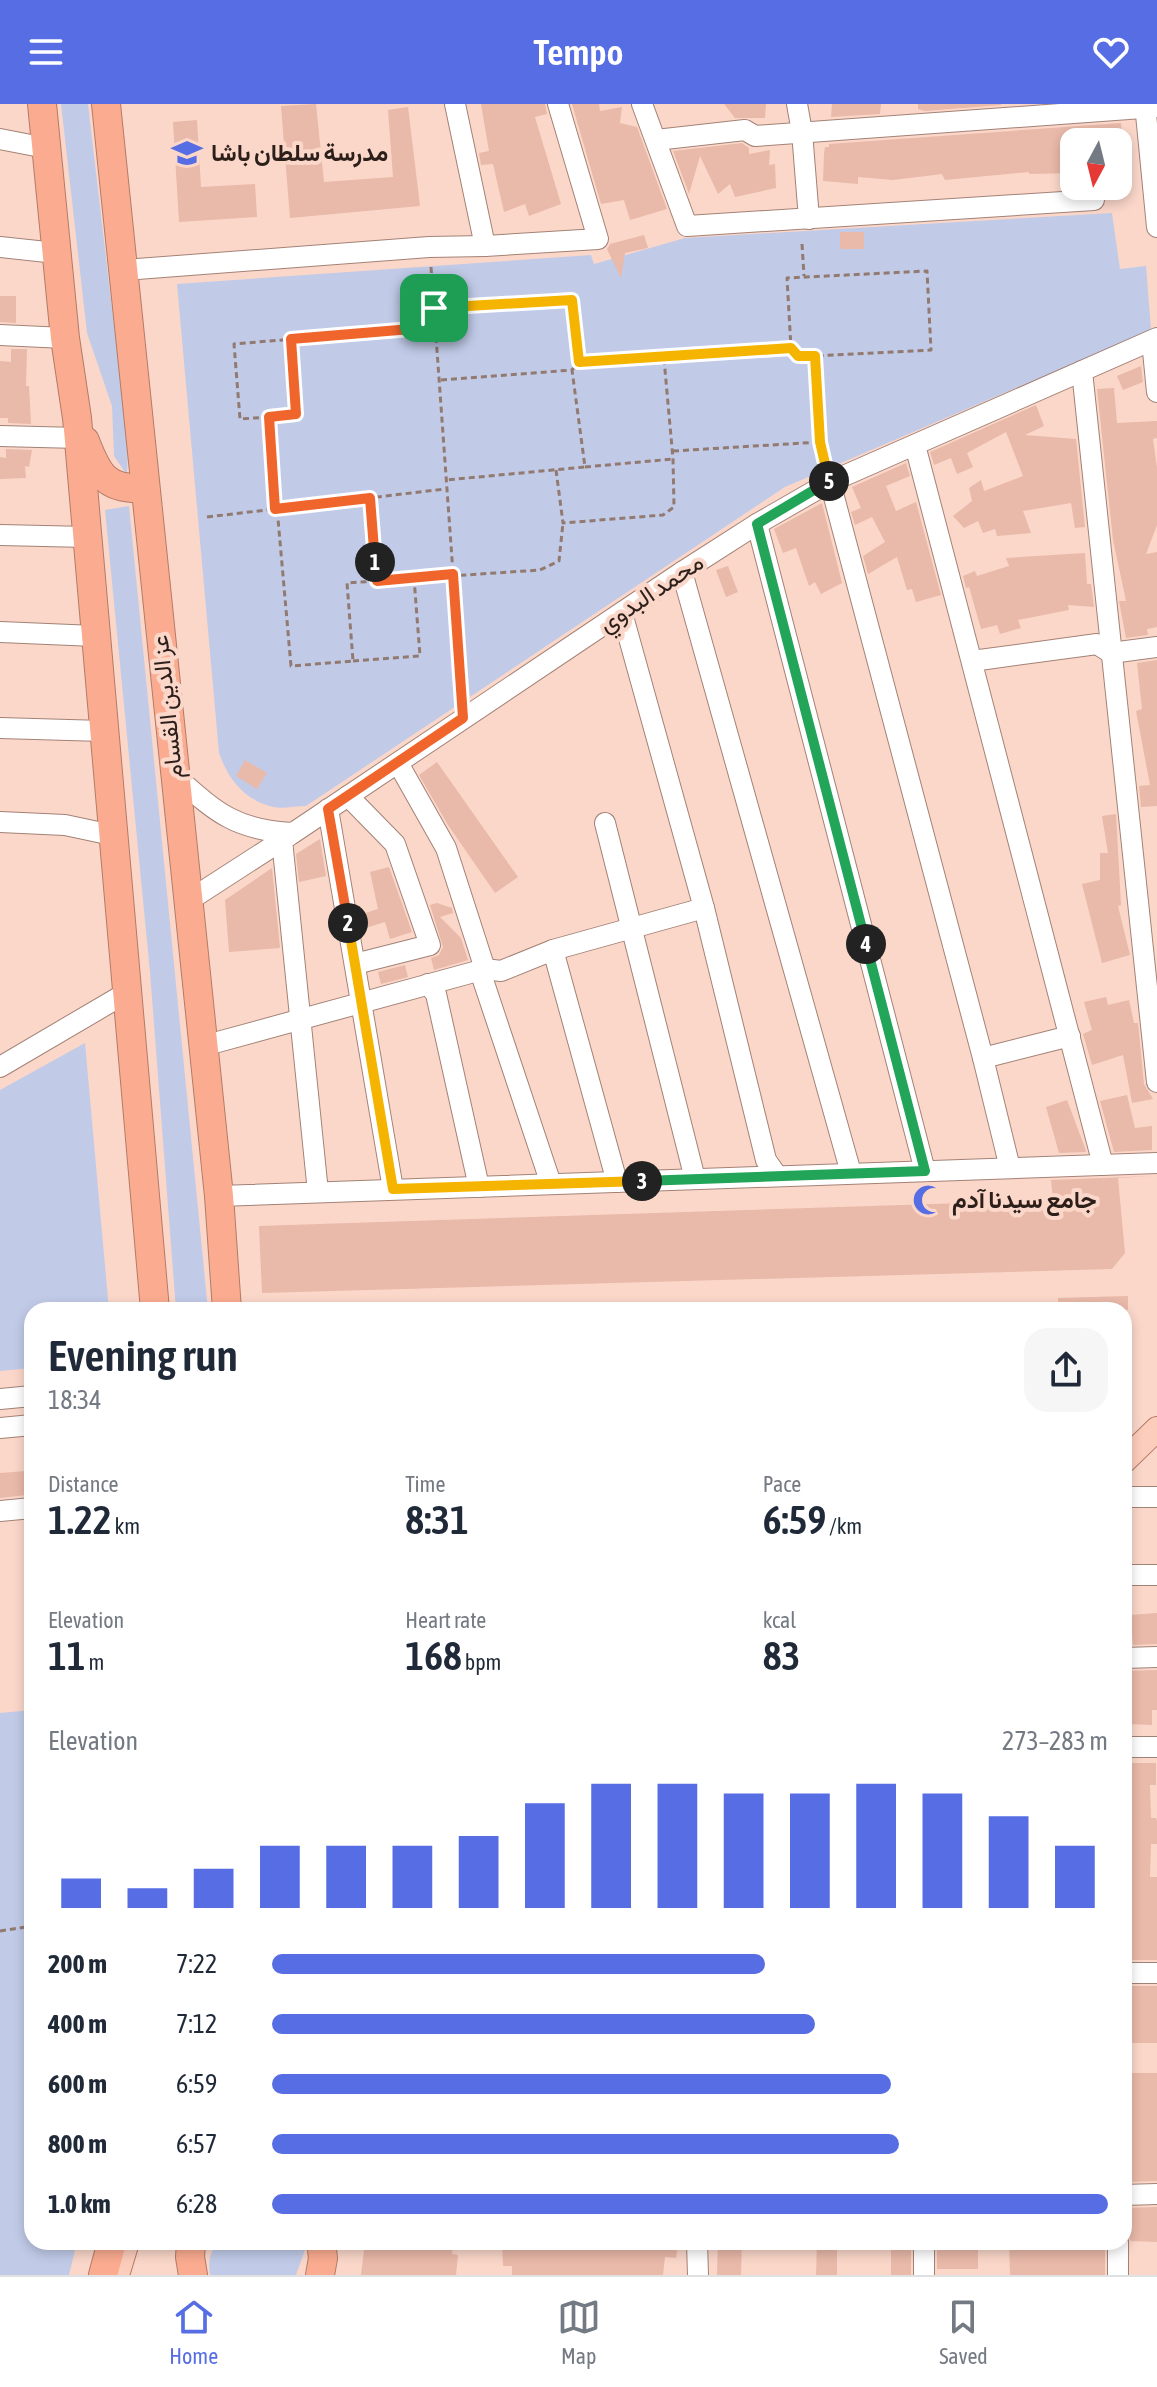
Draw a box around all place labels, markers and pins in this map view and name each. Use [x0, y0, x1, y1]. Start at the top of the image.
school or university icon: مدرسة سلطان باشا [170, 136, 204, 170]
place label: مدرسة سلطان باشا [211, 139, 388, 168]
pin [400, 274, 468, 342]
pin: 5 [809, 461, 849, 501]
pin: 1 [355, 542, 395, 582]
pin: 2 [328, 903, 368, 943]
pin: 4 [846, 924, 886, 964]
pin: 3 [622, 1161, 662, 1201]
mosque icon: جامع سيدنا آدم [911, 1183, 945, 1217]
place label: جامع سيدنا آدم [952, 1186, 1097, 1217]

